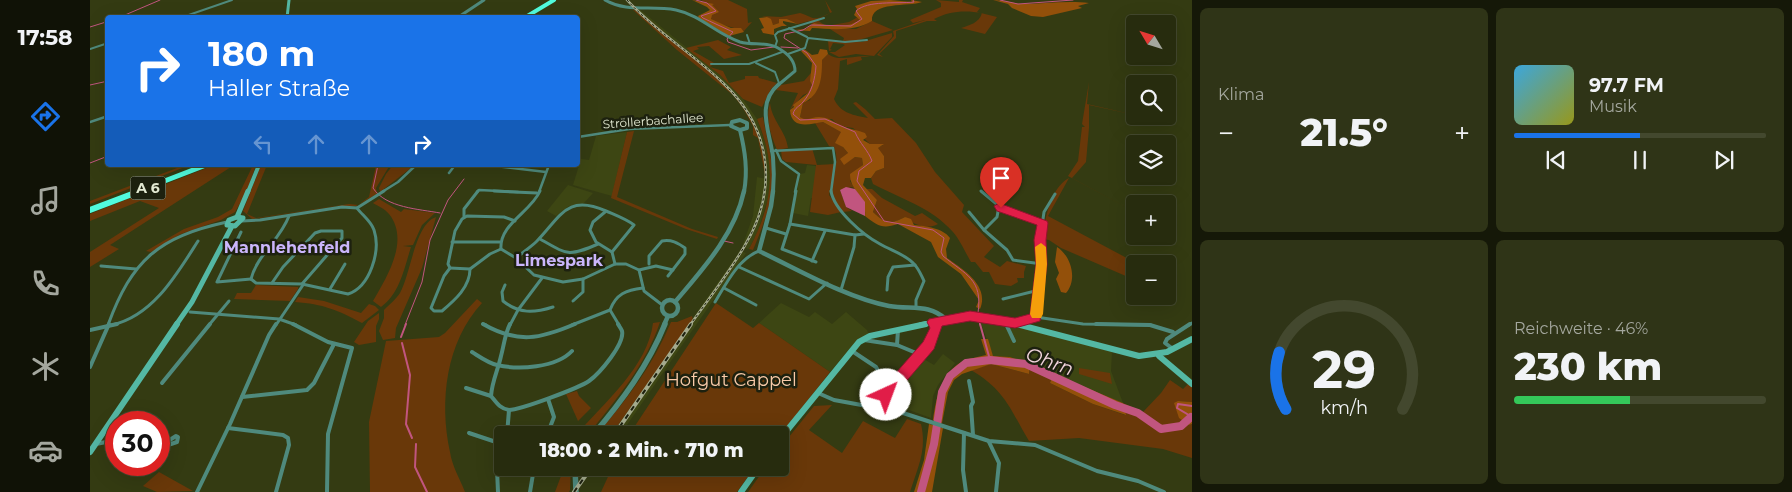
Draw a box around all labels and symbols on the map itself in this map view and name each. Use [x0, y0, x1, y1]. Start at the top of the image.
north arrow [1126, 15, 1176, 65]
street label: Ströllerbachallee [602, 110, 704, 132]
pin [980, 157, 1022, 208]
road number: A 6 [130, 177, 166, 200]
district label: Mannlehenfeld [224, 238, 350, 257]
district label: Limespark [515, 251, 604, 270]
water label: Ohrn [1023, 342, 1077, 381]
position arrow [859, 368, 911, 420]
park label: Hofgut Cappel [665, 369, 797, 391]
speed limit sign: 30 [105, 411, 170, 476]

